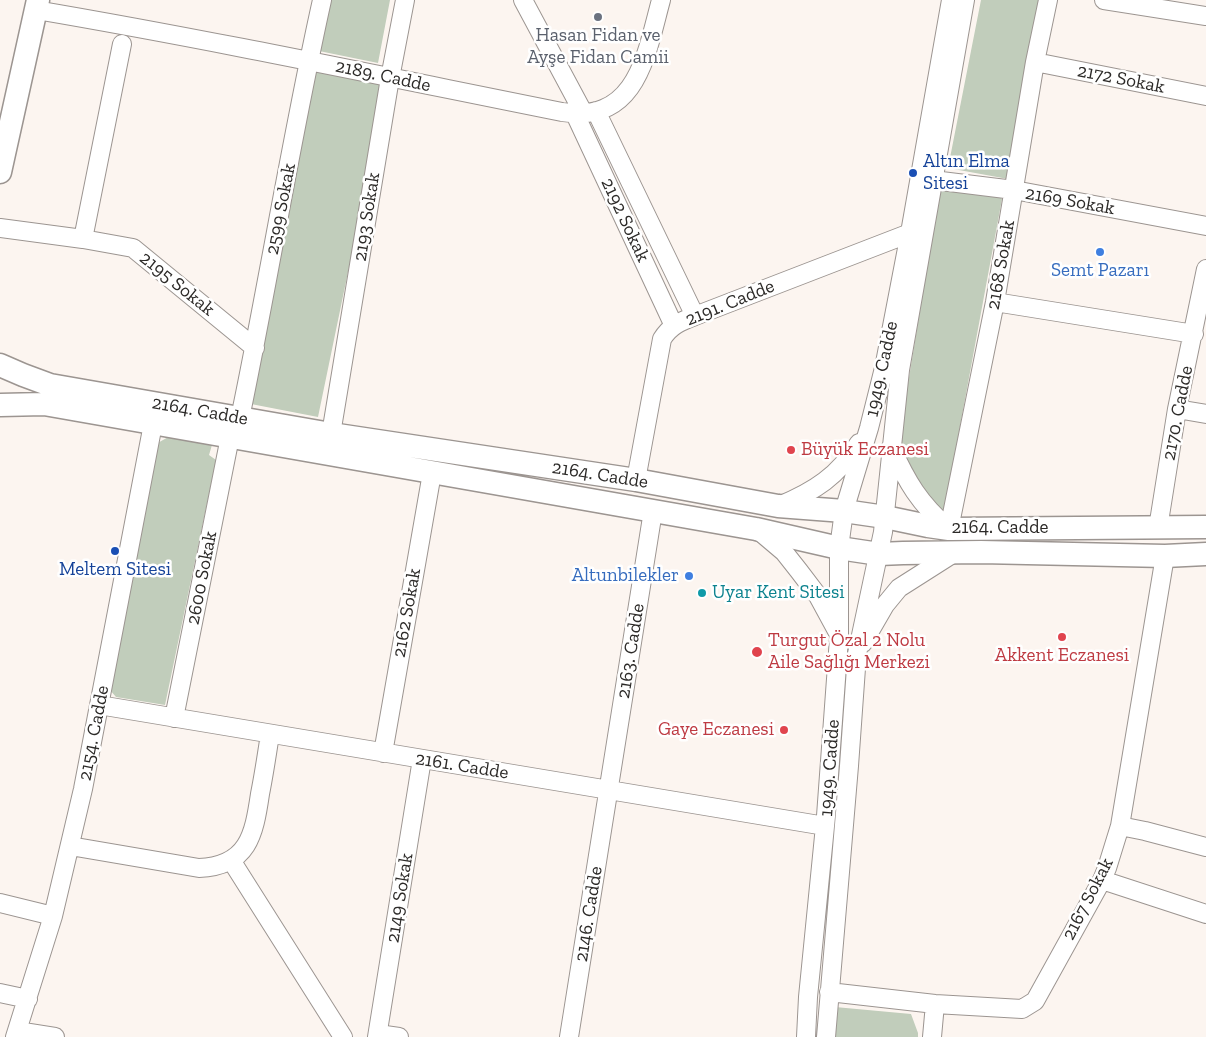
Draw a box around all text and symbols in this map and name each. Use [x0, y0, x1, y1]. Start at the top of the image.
marker: Hasan Fidan ve Ayşe Fidan Camii [592, 11, 604, 23]
place label: Hasan Fidan ve Ayşe Fidan Camii [527, 25, 669, 69]
street label: 2189. Cadde [333, 55, 433, 97]
street label: 2172 Sokak [1075, 59, 1167, 99]
place label: Altın Elma Sitesi [923, 151, 1010, 195]
street label: 2599 Sokak [261, 161, 301, 257]
marker: Altın Elma Sitesi [907, 167, 919, 179]
street label: 2193 Sokak [349, 171, 385, 263]
street label: 2192 Sokak [596, 174, 654, 266]
street label: 2169 Sokak [1024, 182, 1116, 220]
street label: 2168 Sokak [982, 218, 1020, 312]
marker: Semt Pazarı [1094, 246, 1106, 258]
street label: 2195 Sokak [135, 247, 219, 321]
place label: Semt Pazarı [1051, 260, 1149, 282]
street label: 2191. Cadde [682, 275, 778, 331]
street label: 1949. Cadde [861, 319, 903, 419]
street label: 2170. Cadde [1158, 364, 1198, 462]
street label: 2164. Cadde [150, 391, 250, 431]
place label: Büyük Eczanesi [801, 439, 929, 461]
marker: Büyük Eczanesi [785, 444, 797, 456]
street label: 2164. Cadde [550, 456, 650, 494]
street label: 2164. Cadde [952, 517, 1048, 539]
street label: 2600 Sokak [182, 529, 222, 627]
marker: Meltem Sitesi [109, 545, 121, 557]
place label: Meltem Sitesi [59, 559, 171, 581]
place label: Altunbilekler [572, 565, 679, 587]
street label: 2162 Sokak [388, 567, 426, 659]
marker: Altunbilekler [683, 570, 695, 582]
place label: Uyar Kent Sitesi [712, 582, 845, 604]
marker: Uyar Kent Sitesi [696, 587, 708, 599]
street label: 2163. Cadde [612, 602, 650, 700]
place label: Turgut Özal 2 Nolu Aile Sağlığı Merkezi [768, 630, 930, 674]
marker: Akkent Eczanesi [1056, 631, 1068, 643]
marker: Turgut Özal 2 Nolu Aile Sağlığı Merkezi [750, 645, 764, 659]
place label: Akkent Eczanesi [995, 645, 1129, 667]
street label: 2154. Cadde [74, 683, 114, 783]
place label: Gaye Eczanesi [658, 719, 774, 741]
street label: 1949. Cadde [815, 719, 845, 817]
marker: Gaye Eczanesi [778, 724, 790, 736]
street label: 2161. Cadde [414, 747, 510, 785]
street label: 2149 Sokak [382, 851, 418, 945]
street label: 2167 Sokak [1058, 854, 1118, 944]
street label: 2146. Cadde [570, 864, 608, 964]

